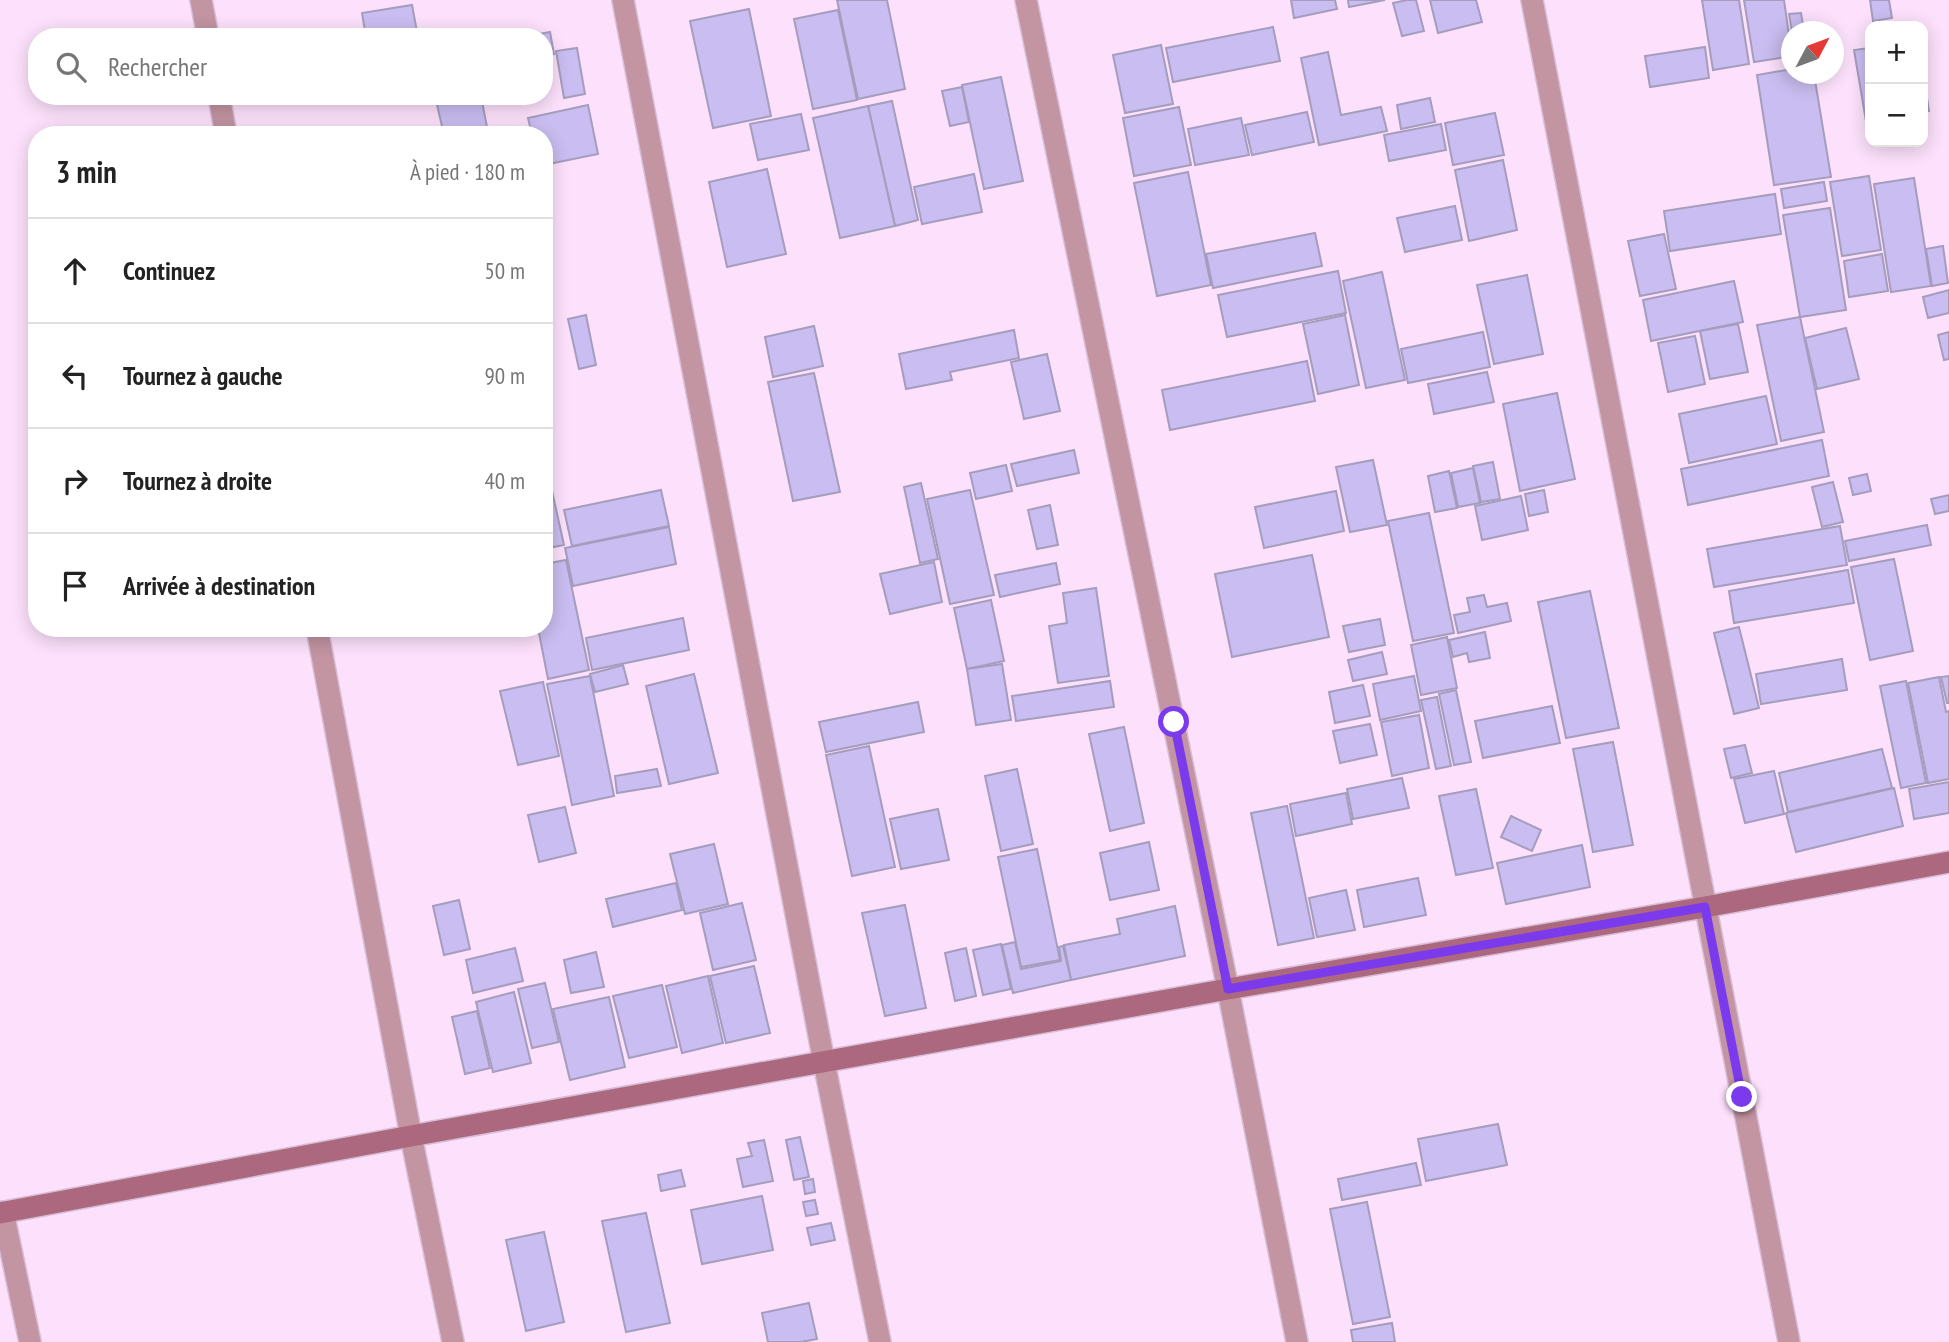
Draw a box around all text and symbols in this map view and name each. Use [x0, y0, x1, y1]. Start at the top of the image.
north arrow [1781, 21, 1844, 84]
map controls [1865, 21, 1928, 147]
button: + [1865, 21, 1928, 84]
search box [28, 28, 553, 105]
icon: search [52, 48, 90, 86]
text: Rechercher [108, 50, 207, 83]
button: − [1865, 84, 1928, 147]
text: 3 min [56, 152, 117, 191]
text: À pied · 180 m [410, 157, 525, 186]
icon: ahead [56, 252, 94, 290]
text: Continuez [123, 254, 215, 287]
text: 50 m [484, 256, 525, 285]
icon: left [56, 357, 94, 395]
text: Tournez à gauche [123, 359, 283, 392]
text: 90 m [484, 361, 525, 390]
icon: right [56, 462, 94, 500]
text: Tournez à droite [123, 464, 272, 497]
text: 40 m [484, 466, 525, 495]
icon: arrive [56, 567, 94, 605]
text: Arrivée à destination [123, 569, 315, 602]
route start [1158, 706, 1189, 737]
route end [1726, 1081, 1757, 1112]

